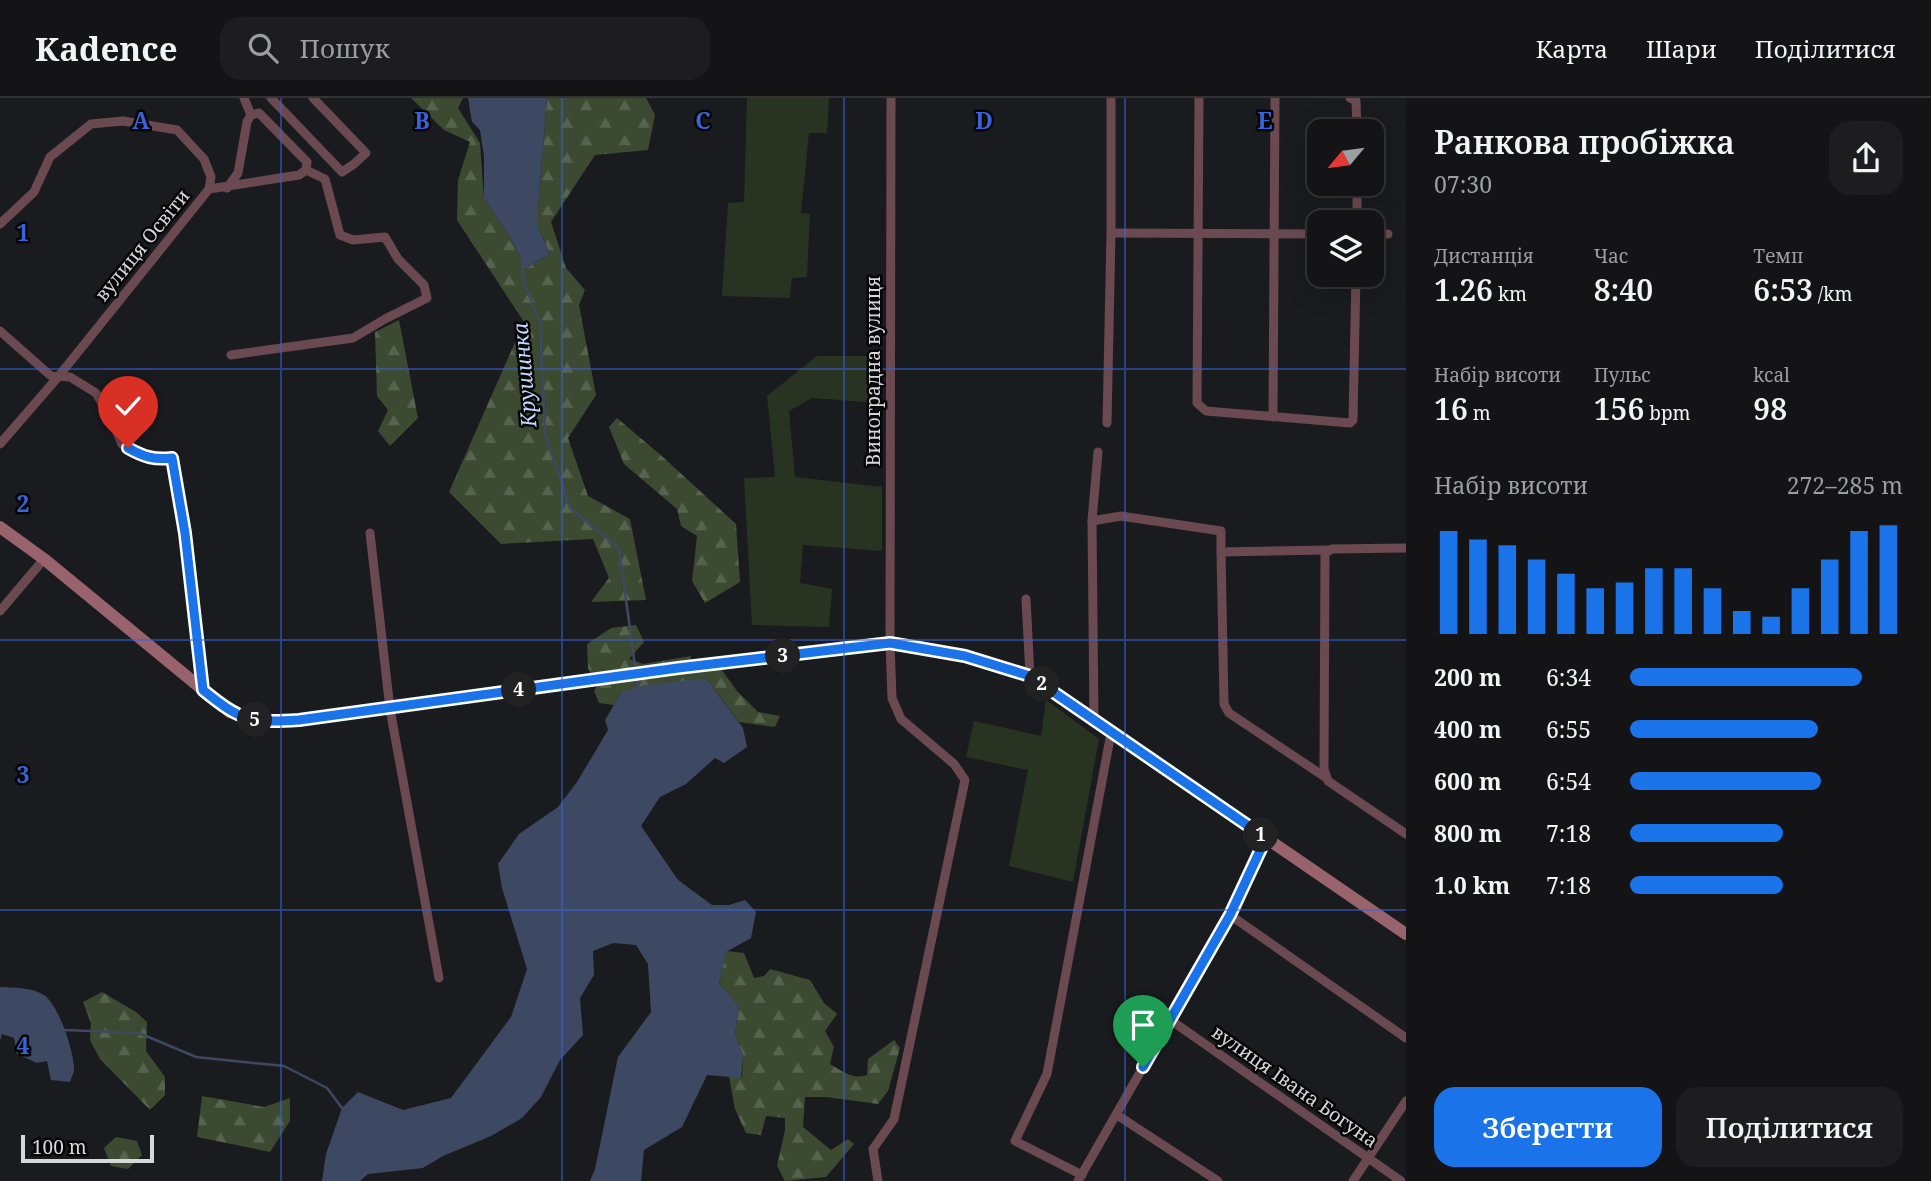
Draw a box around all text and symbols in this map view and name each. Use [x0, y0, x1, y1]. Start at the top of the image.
search box [220, 17, 710, 80]
text: Kadence [35, 26, 178, 71]
icon: search [244, 29, 282, 67]
text: Пошук [300, 30, 390, 66]
text: Карта [1536, 32, 1608, 65]
text: Шари [1646, 32, 1717, 65]
text: Поділитися [1755, 32, 1896, 65]
text: A [132, 104, 150, 136]
text: B [414, 104, 430, 136]
text: C [695, 104, 711, 136]
text: D [975, 104, 993, 136]
text: E [1257, 104, 1273, 136]
north arrow [1307, 119, 1384, 196]
map controls [1307, 119, 1384, 287]
text: Ранкова пробіжка [1434, 120, 1735, 163]
button: share [1829, 121, 1903, 195]
text: 07:30 [1434, 168, 1492, 200]
street label: вулиця Освіти [89, 183, 195, 307]
button: layers [1307, 210, 1384, 287]
text: 1 [17, 216, 30, 248]
text: Дистанція [1434, 243, 1534, 269]
text: Час [1594, 243, 1628, 269]
text: Темп [1753, 243, 1804, 269]
text: 1.26 [1434, 269, 1493, 310]
text: 8:40 [1594, 269, 1653, 310]
text: 6:53 [1753, 269, 1813, 310]
street label: Виноградна вулиця [860, 276, 886, 466]
text: km [1493, 281, 1527, 307]
text: /km [1813, 281, 1852, 307]
water label: Крушинка [505, 321, 543, 430]
text: Набір висоти [1434, 362, 1561, 388]
text: Пульс [1594, 362, 1651, 388]
text: kcal [1753, 362, 1790, 388]
pin [98, 376, 158, 448]
icon: check [109, 387, 147, 425]
text: 16 [1434, 388, 1468, 429]
text: 156 [1594, 388, 1644, 429]
text: 98 [1753, 388, 1787, 429]
text: m [1468, 400, 1491, 426]
text: bpm [1644, 400, 1691, 426]
text: Набір висоти [1434, 469, 1588, 501]
text: 272–285 m [1787, 469, 1903, 501]
text: 2 [17, 487, 30, 519]
pin: 3 [766, 638, 800, 674]
text: 3 [777, 642, 788, 668]
text: 200 m [1434, 661, 1502, 693]
text: 6:34 [1546, 661, 1591, 693]
pin: 2 [1024, 666, 1060, 702]
text: 2 [1036, 670, 1047, 696]
pin: 4 [502, 672, 536, 708]
text: 4 [513, 676, 524, 702]
pin: 5 [238, 702, 272, 738]
text: 5 [249, 706, 260, 732]
text: 400 m [1434, 713, 1502, 745]
text: 6:55 [1546, 713, 1591, 745]
text: 3 [17, 758, 30, 790]
text: 600 m [1434, 765, 1502, 797]
text: 6:54 [1546, 765, 1591, 797]
text: 800 m [1434, 817, 1502, 849]
text: 7:18 [1546, 817, 1591, 849]
pin: 1 [1244, 818, 1278, 852]
text: 1 [1255, 821, 1266, 847]
text: 1.0 km [1434, 869, 1510, 901]
text: 7:18 [1546, 869, 1591, 901]
pin [1113, 995, 1173, 1067]
icon: arrive [1124, 1006, 1162, 1044]
street label: вулиця Івана Богуна [1207, 1019, 1383, 1153]
text: 4 [17, 1029, 30, 1061]
button: Зберегти [1434, 1087, 1662, 1167]
button: Поділитися [1676, 1087, 1903, 1167]
scale bar [21, 1132, 154, 1164]
text: 100 m [32, 1134, 87, 1160]

